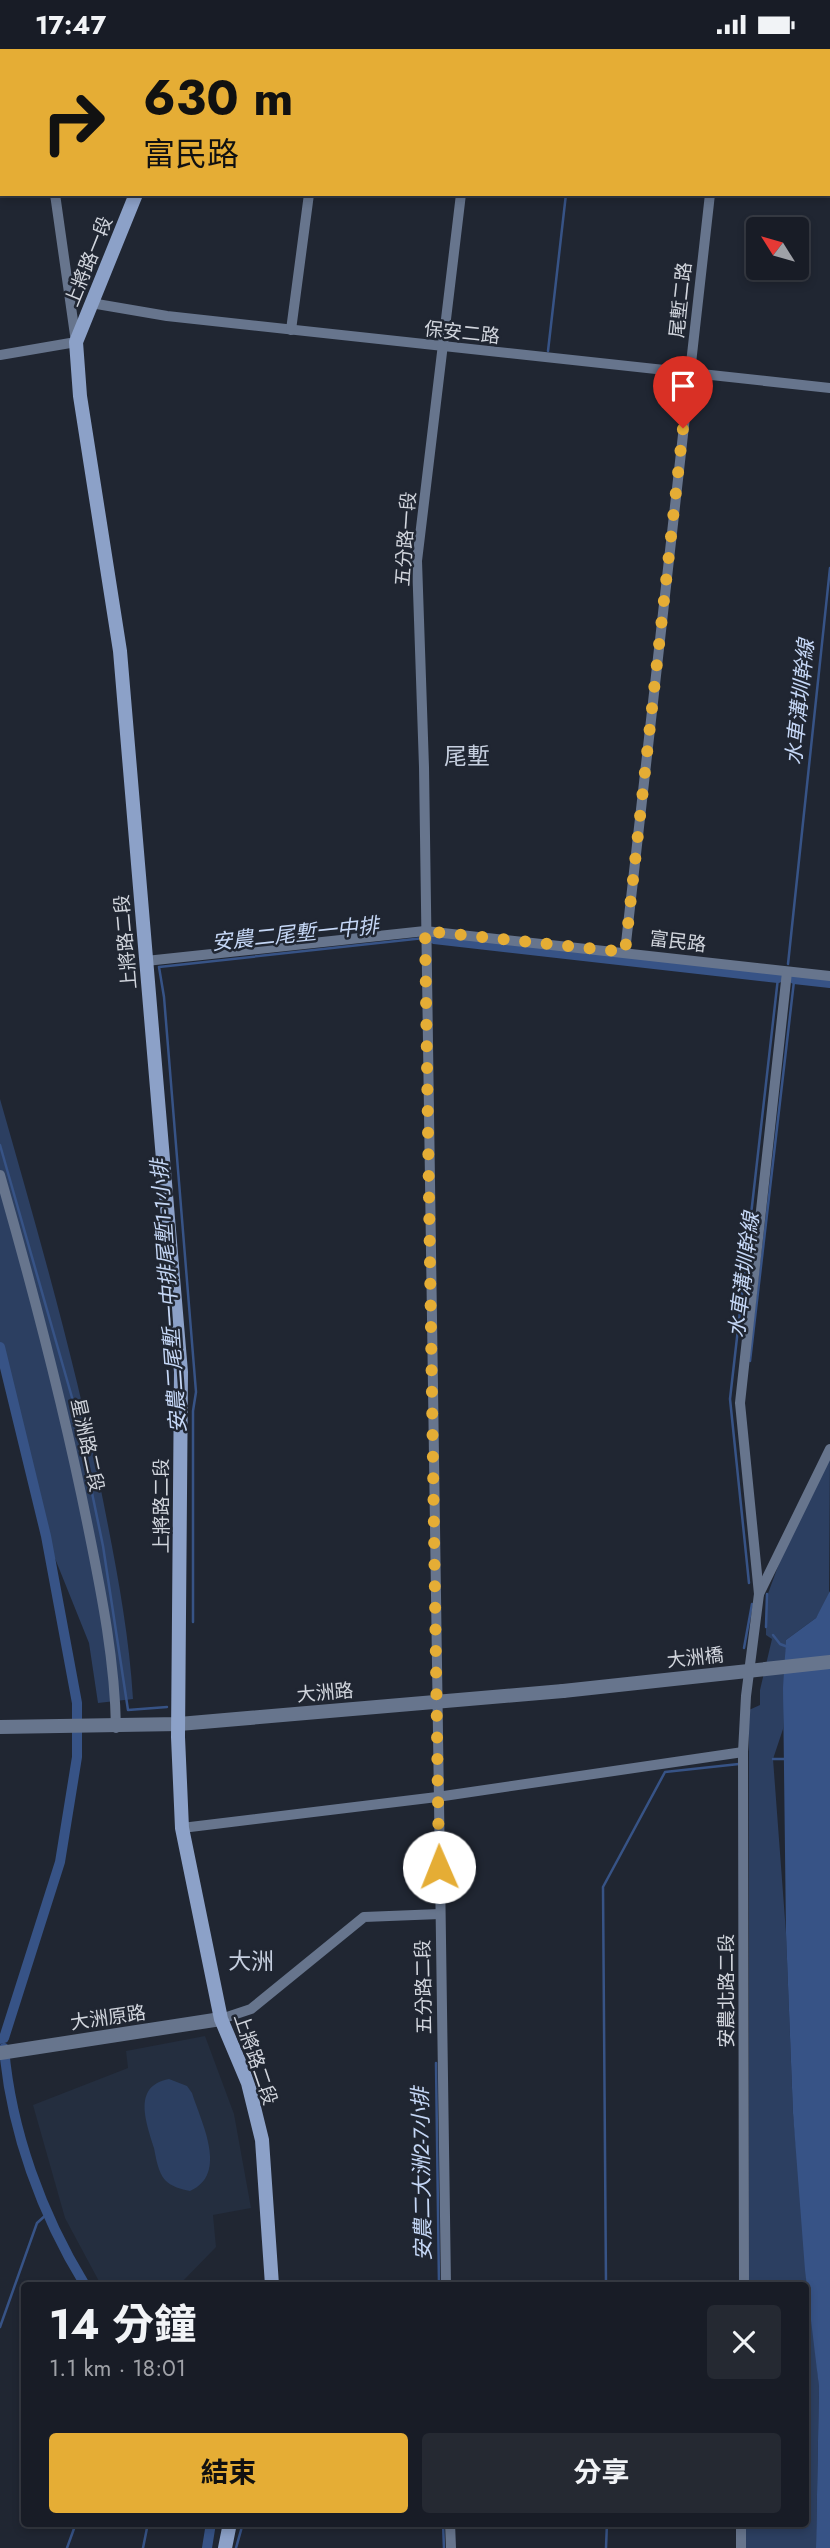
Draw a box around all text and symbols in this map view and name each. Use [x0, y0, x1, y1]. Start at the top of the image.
text: 17:47 [35, 6, 106, 44]
text: 630 m [143, 63, 294, 133]
icon: right [28, 77, 119, 168]
text: 富民路 [143, 131, 239, 177]
street label: 上將路一段 [58, 212, 119, 310]
north arrow [746, 217, 808, 280]
map controls [746, 217, 809, 280]
street label: 尾塹二路 [663, 261, 698, 339]
street label: 保安二路 [423, 315, 501, 350]
pin [653, 356, 713, 428]
icon: arrive [664, 367, 702, 405]
street label: 五分路一段 [389, 491, 422, 587]
water label: 水車溝圳幹線 [778, 636, 822, 766]
district label: 尾塹 [444, 739, 490, 773]
street label: 上將路二段 [108, 893, 143, 990]
water label: 安農二尾塹一中排 [210, 910, 383, 958]
street label: 富民路 [648, 925, 708, 958]
water label: 安農二尾塹一中排尾塹1-1小排 [144, 1155, 194, 1434]
water label: 水車溝圳幹線 [721, 1209, 767, 1339]
street label: 星洲路二段 [64, 1396, 111, 1494]
street label: 上將路二段 [148, 1458, 175, 1554]
street label: 大洲橋 [665, 1641, 725, 1674]
street label: 大洲路 [295, 1677, 355, 1708]
position arrow [402, 1830, 476, 1904]
street label: 安農北路二段 [713, 1934, 740, 2048]
street label: 五分路二段 [409, 1939, 438, 2035]
district label: 大洲 [228, 1944, 274, 1978]
street label: 大洲原路 [69, 1999, 148, 2036]
street label: 上將路二段 [227, 2010, 284, 2108]
water label: 安農二大洲2-7小排 [405, 2084, 439, 2261]
text: 14 分鐘 [49, 2294, 196, 2355]
button: close [707, 2305, 781, 2379]
text: 1.1 km · 18:01 [49, 2351, 186, 2385]
button: 結束 [49, 2433, 408, 2513]
button: 分享 [422, 2433, 781, 2513]

